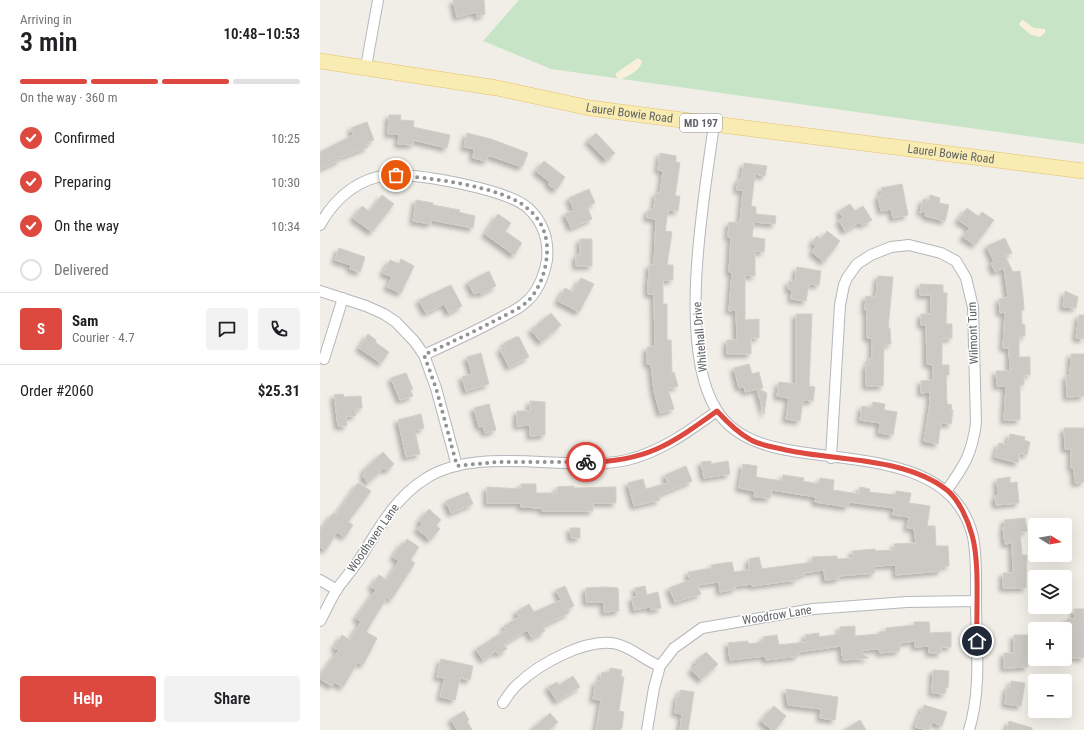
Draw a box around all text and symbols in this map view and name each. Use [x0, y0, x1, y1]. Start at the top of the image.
text: Arriving in [20, 12, 72, 27]
text: 10:48–10:53 [223, 25, 300, 43]
text: 3 min [20, 27, 78, 57]
text: On the way · 360 m [20, 90, 117, 105]
street label: Laurel Bowie Road [585, 100, 674, 126]
road number: MD 197 [680, 114, 722, 132]
icon: check [20, 127, 42, 149]
text: Confirmed [54, 129, 115, 147]
text: 10:25 [271, 131, 300, 146]
street label: Laurel Bowie Road [907, 142, 995, 167]
pin [379, 158, 413, 192]
icon: bag [385, 164, 407, 186]
icon: check [20, 171, 42, 193]
text: Preparing [54, 173, 111, 191]
text: 10:30 [271, 175, 300, 190]
icon: check [20, 215, 42, 237]
text: On the way [54, 217, 119, 235]
text: 10:34 [271, 219, 300, 234]
text: Delivered [54, 261, 109, 279]
street label: Whitehall Drive [690, 301, 710, 373]
street label: Wilmont Turn [965, 301, 981, 365]
button: chat [206, 308, 248, 350]
button: phone [258, 308, 300, 350]
text: Sam [72, 312, 98, 330]
text: S [37, 320, 45, 338]
text: Courier · 4.7 [72, 330, 135, 345]
text: Order #2060 [20, 382, 94, 400]
text: $25.31 [258, 382, 300, 400]
courier [566, 442, 606, 482]
icon: bike [575, 451, 597, 473]
street label: Woodhaven Lane [344, 501, 402, 575]
north arrow [1028, 518, 1072, 562]
map controls [1028, 518, 1072, 718]
button: layers [1028, 570, 1072, 614]
street label: Woodrow Lane [741, 603, 813, 627]
button: + [1028, 622, 1072, 666]
pin [960, 624, 994, 658]
icon: home [966, 630, 988, 652]
button: − [1028, 674, 1072, 718]
button: Help [20, 676, 156, 722]
button: Share [164, 676, 300, 722]

